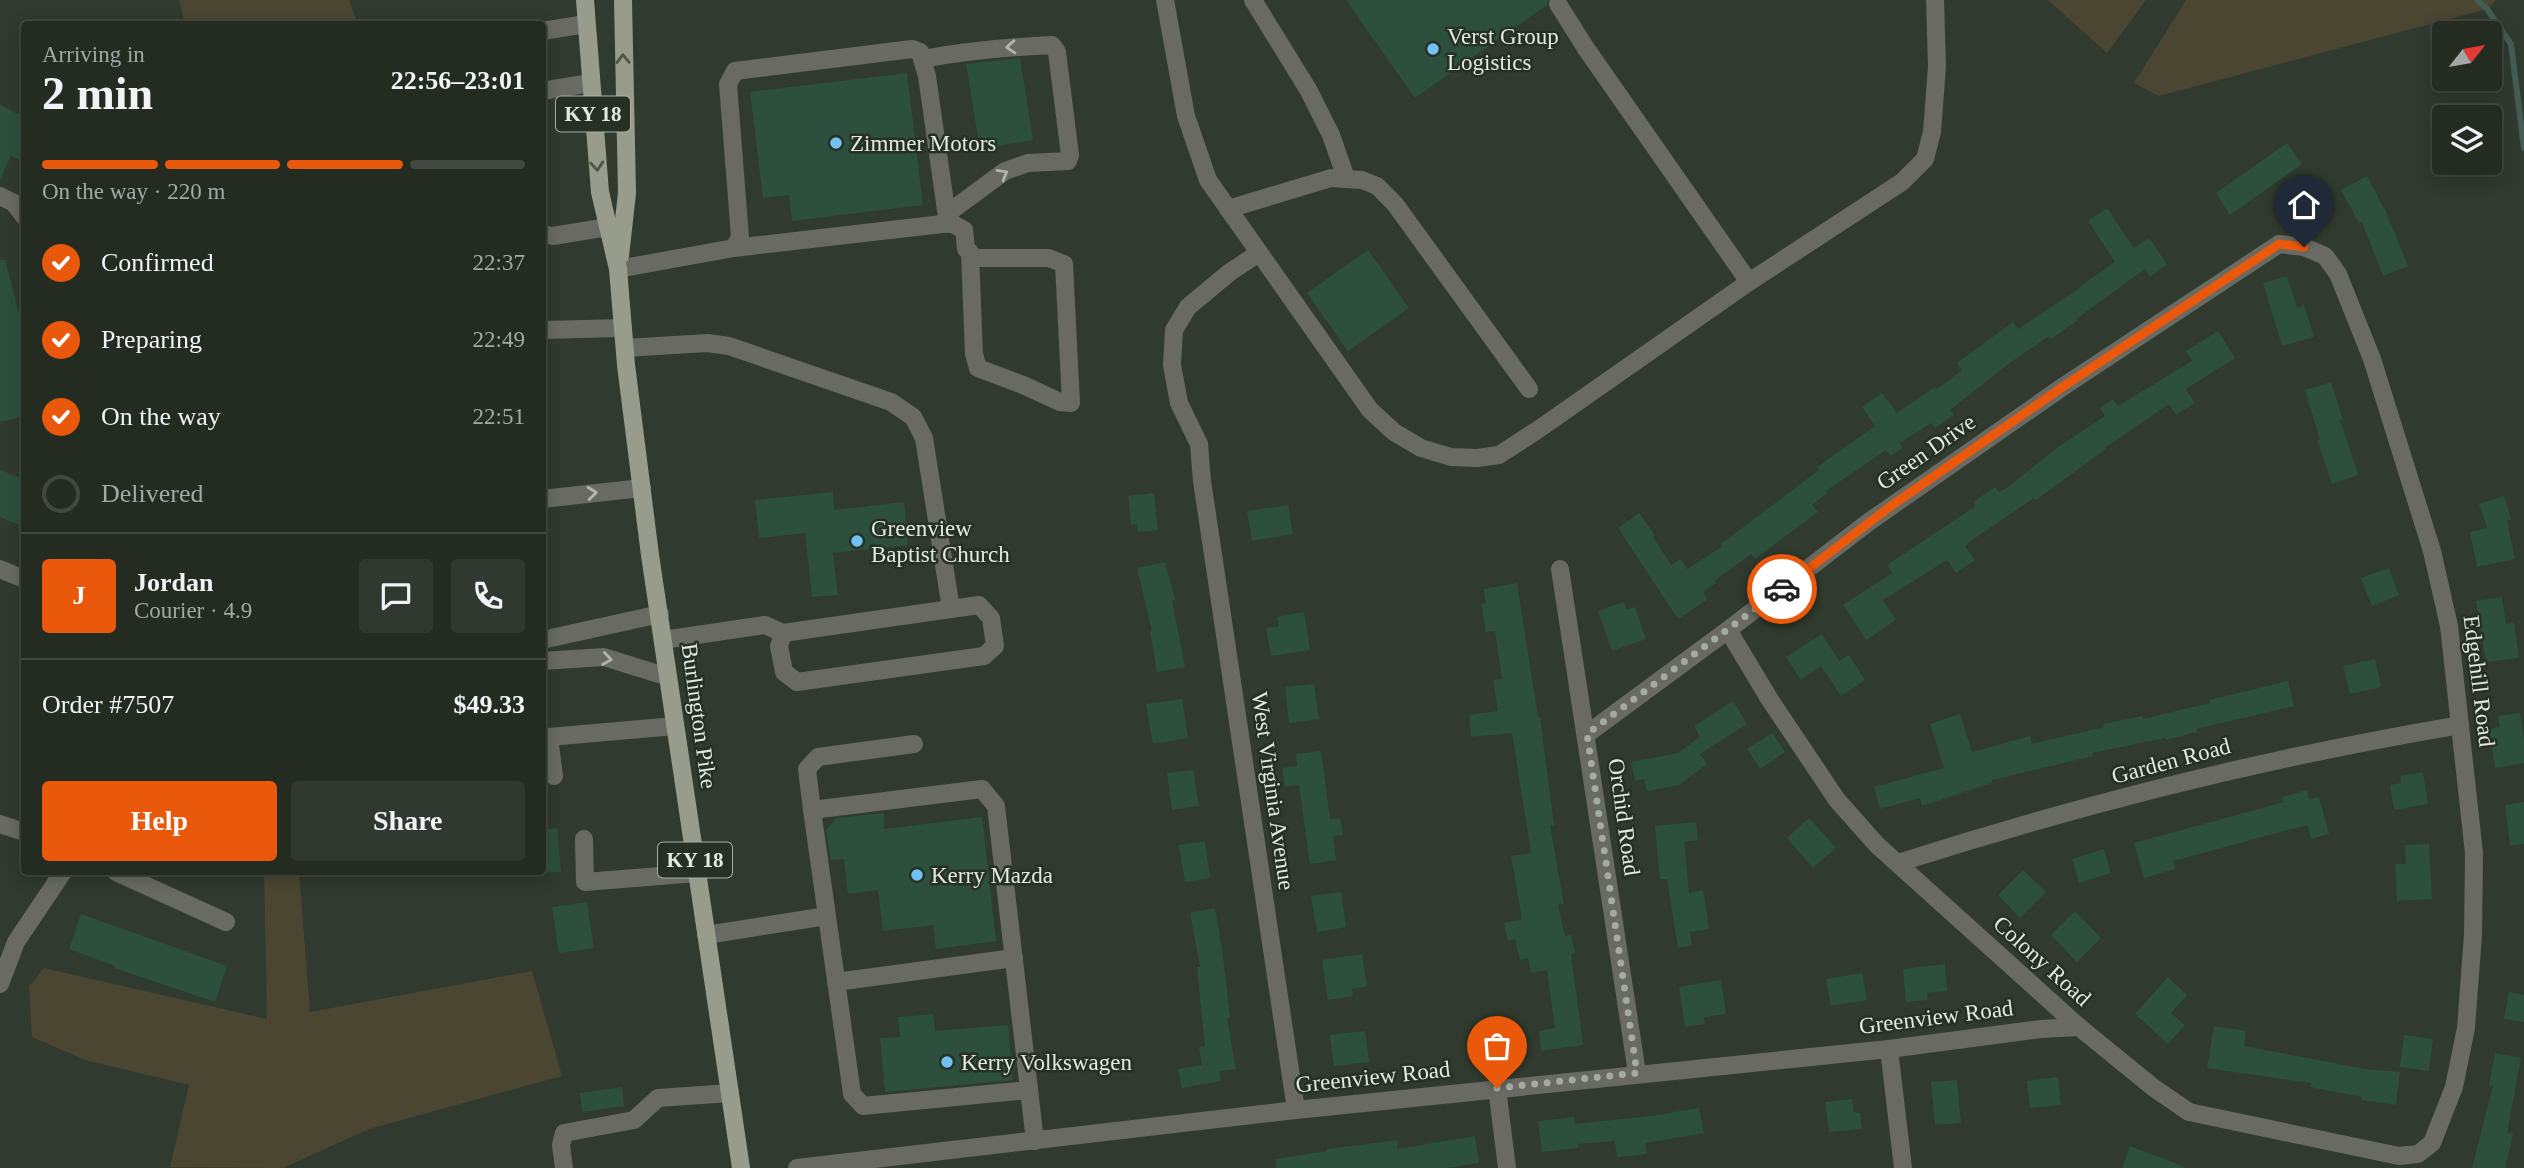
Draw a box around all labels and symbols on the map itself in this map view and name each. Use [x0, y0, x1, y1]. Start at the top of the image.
north arrow [2432, 21, 2502, 91]
place label: Verst Group Logistics [1447, 24, 1559, 75]
one-way arrow [1005, 39, 1016, 54]
marker: Verst Group Logistics [1425, 41, 1441, 57]
one-way arrow [616, 54, 631, 65]
road number: KY 18 [556, 96, 630, 132]
place label: Zimmer Motors [850, 131, 996, 156]
marker: Zimmer Motors [828, 135, 844, 151]
one-way arrow [589, 161, 604, 172]
one-way arrow [996, 169, 1009, 182]
pin [2274, 175, 2334, 247]
street label: Green Drive [1872, 409, 1980, 495]
one-way arrow [587, 486, 598, 501]
place label: Greenview Baptist Church [871, 516, 1010, 567]
marker: Greenview Baptist Church [849, 533, 865, 549]
courier [1747, 554, 1817, 624]
street label: Edgehill Road [2459, 614, 2500, 749]
street label: Burlington Pike [676, 642, 722, 790]
one-way arrow [601, 651, 613, 666]
street label: West Virginia Avenue [1247, 690, 1299, 892]
street label: Garden Road [2109, 733, 2234, 789]
street label: Orchid Road [1603, 757, 1645, 878]
road number: KY 18 [658, 842, 732, 878]
place label: Kerry Mazda [931, 863, 1053, 888]
marker: Kerry Mazda [909, 867, 925, 883]
street label: Colony Road [1988, 911, 2096, 1011]
street label: Greenview Road [1857, 995, 2015, 1039]
pin [1467, 1016, 1527, 1088]
place label: Kerry Volkswagen [961, 1050, 1132, 1075]
marker: Kerry Volkswagen [939, 1054, 955, 1070]
street label: Greenview Road [1295, 1056, 1452, 1098]

